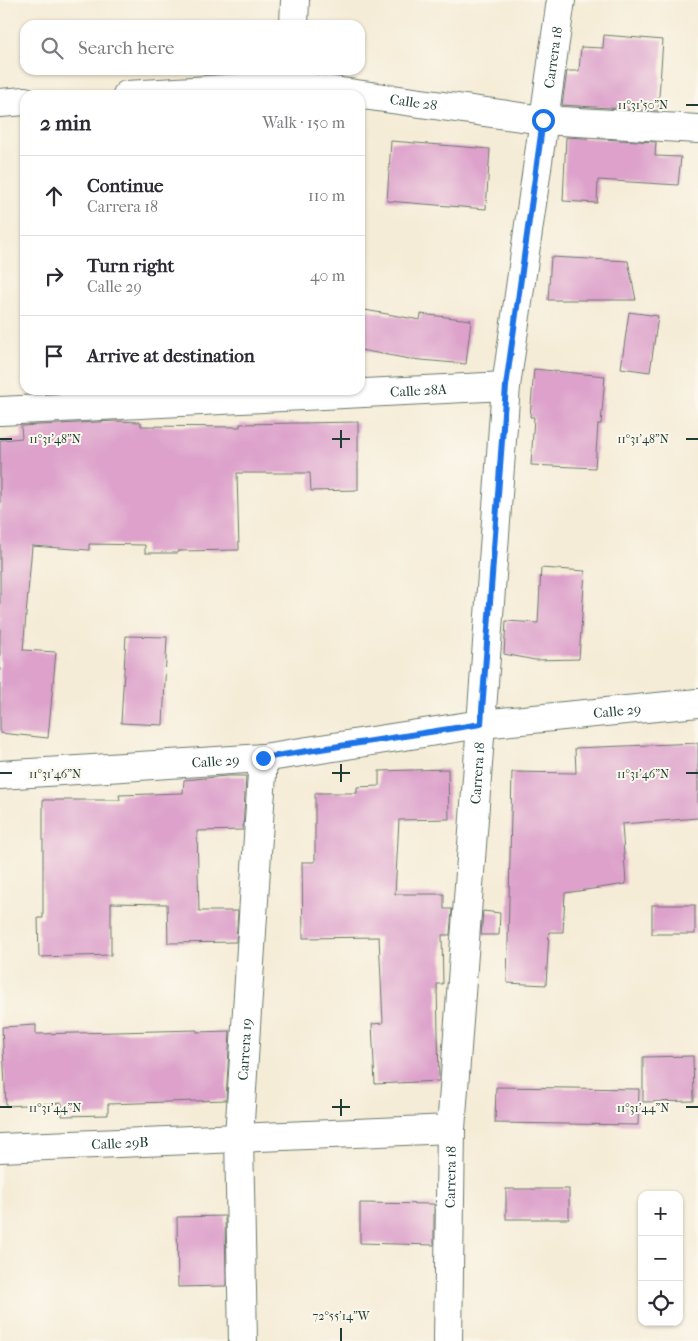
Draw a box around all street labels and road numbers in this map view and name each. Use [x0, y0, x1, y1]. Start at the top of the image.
street label: Carrera 18 [541, 25, 566, 89]
street label: Calle 28 [389, 91, 438, 114]
street label: Calle 28A [390, 381, 448, 401]
street label: Calle 29 [592, 701, 642, 722]
street label: Carrera 18 [467, 741, 489, 805]
street label: Calle 29 [191, 752, 240, 772]
street label: Carrera 19 [235, 1018, 256, 1081]
street label: Calle 29B [91, 1134, 149, 1153]
street label: Carrera 18 [442, 1146, 460, 1208]

